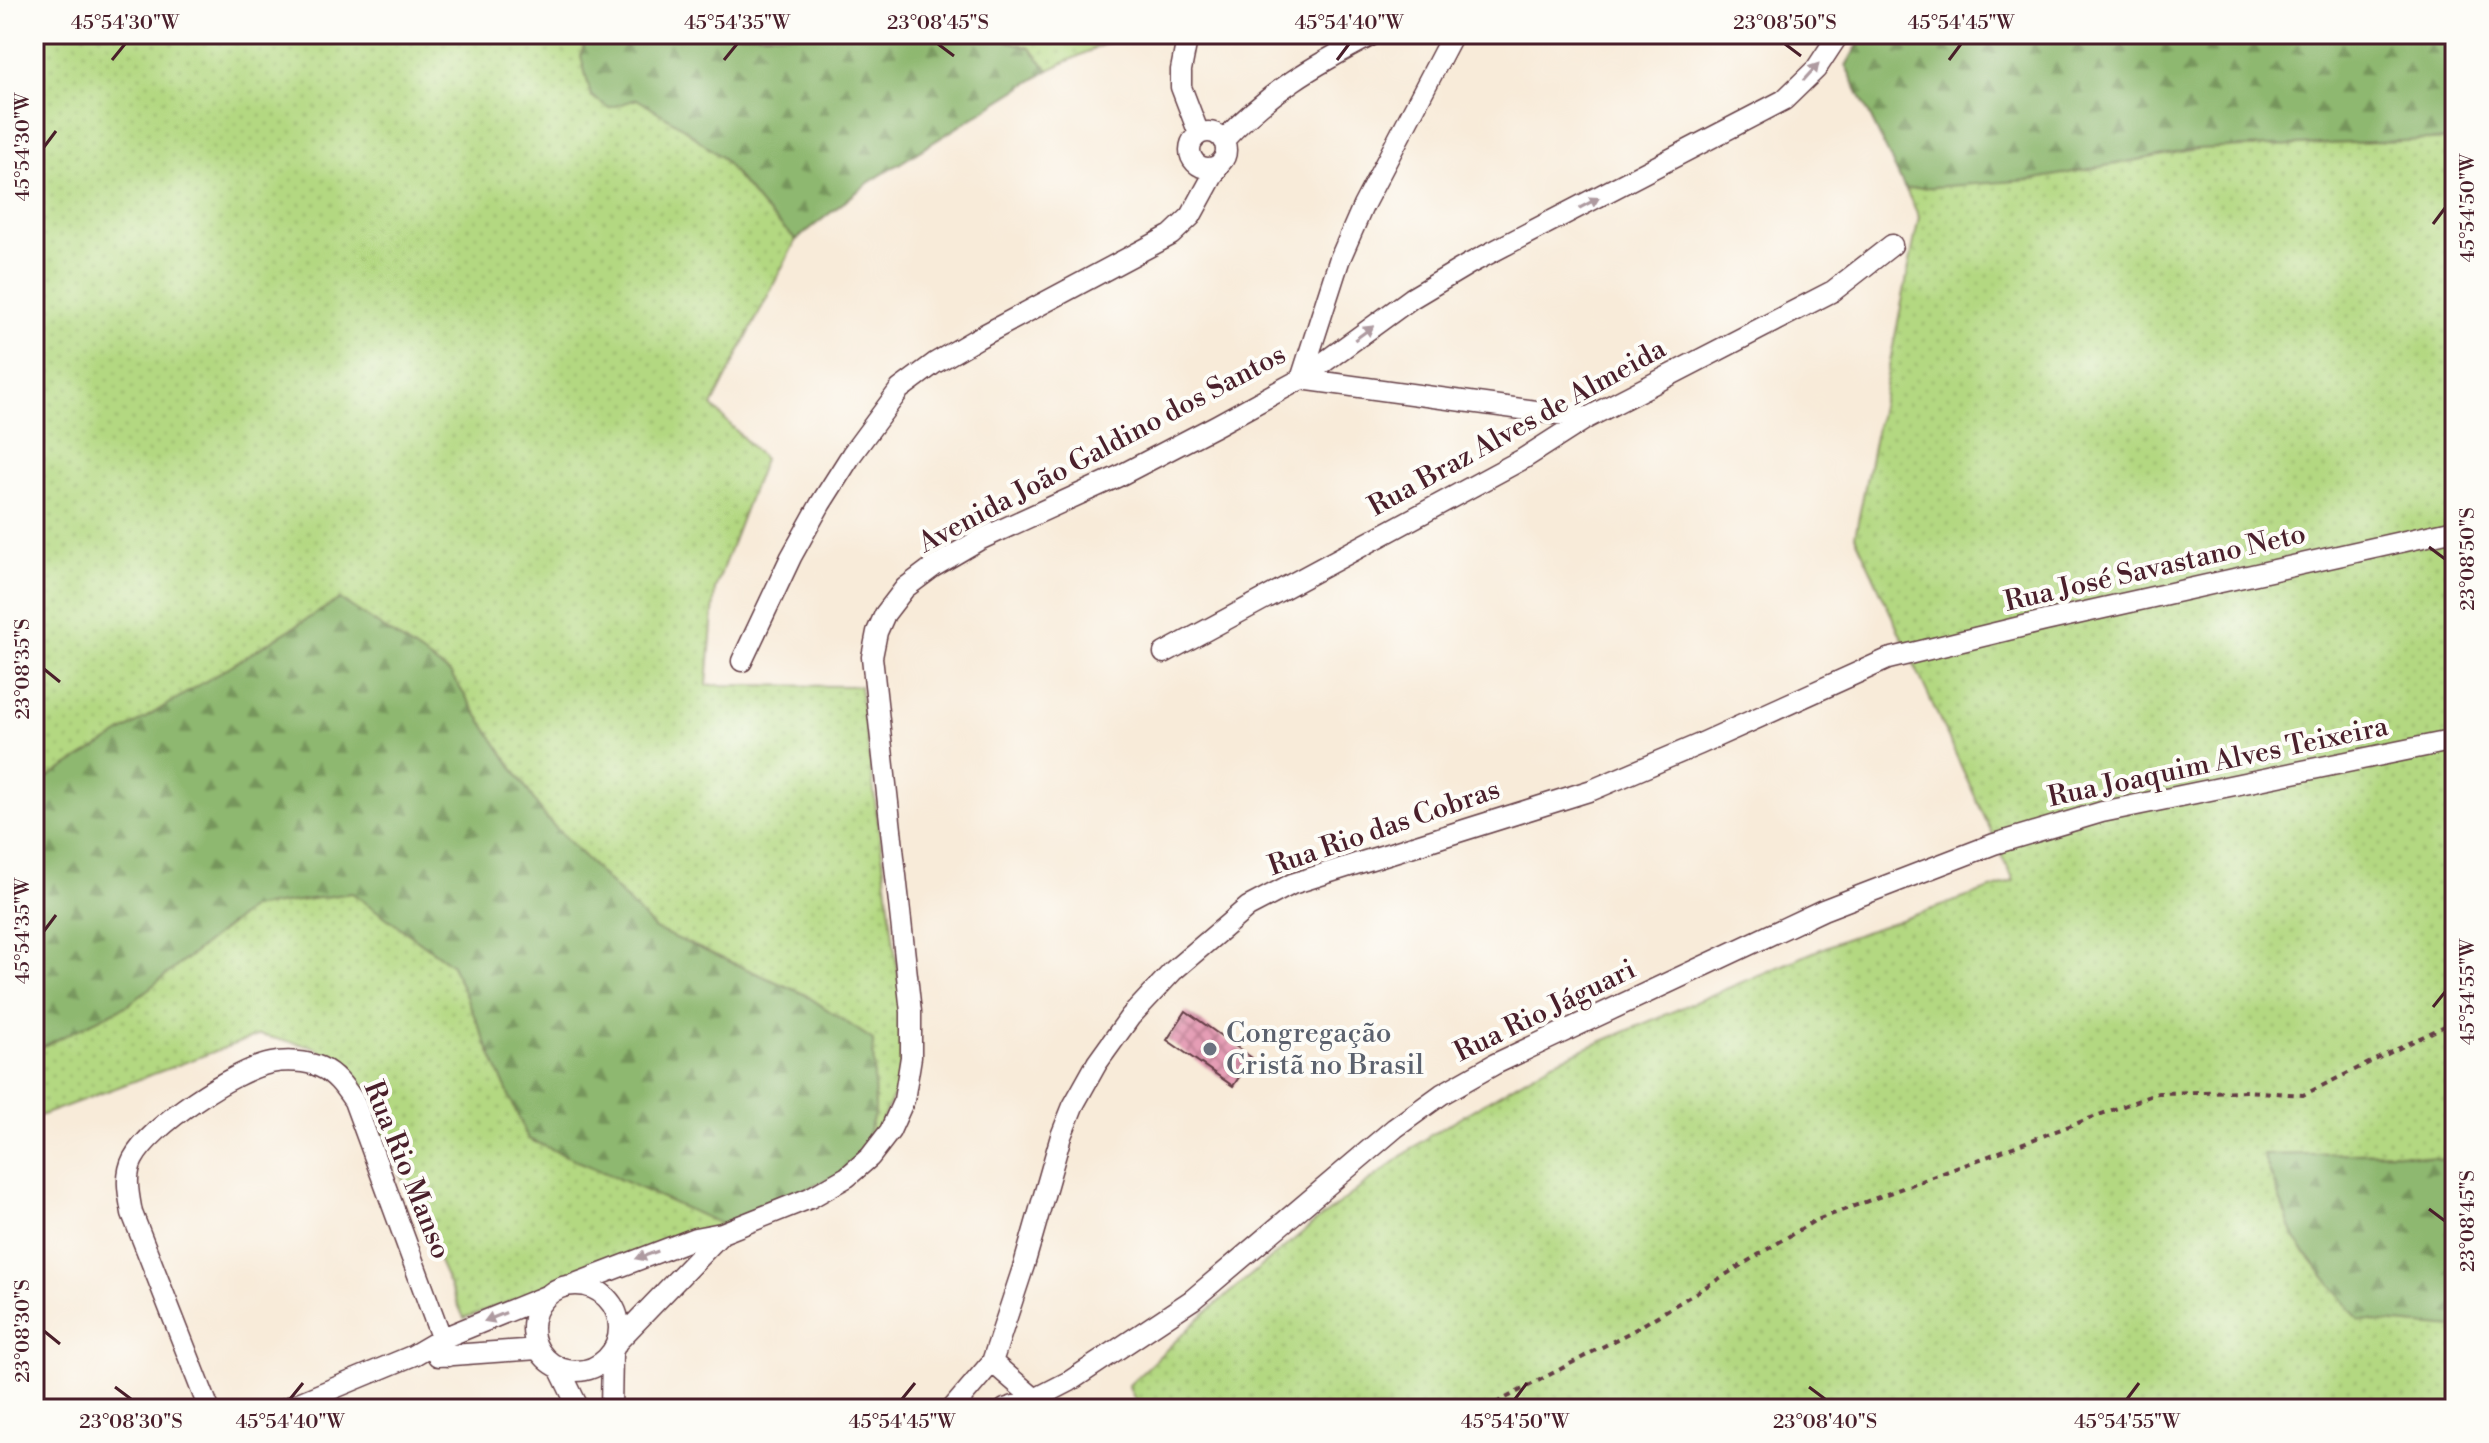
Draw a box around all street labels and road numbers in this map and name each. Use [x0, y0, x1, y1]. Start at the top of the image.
street label: Rua Braz Alves de Almeida [1362, 331, 1673, 525]
street label: Avenida João Galdino dos Santos [911, 337, 1292, 561]
street label: Rua José Savastano Neto [2001, 516, 2309, 620]
street label: Rua Joaquim Alves Teixeira [2045, 709, 2392, 815]
street label: Rua Rio das Cobras [1264, 772, 1504, 884]
street label: Rua Rio Jáguari [1448, 952, 1642, 1070]
street label: Rua Rio Manso [355, 1076, 459, 1264]

